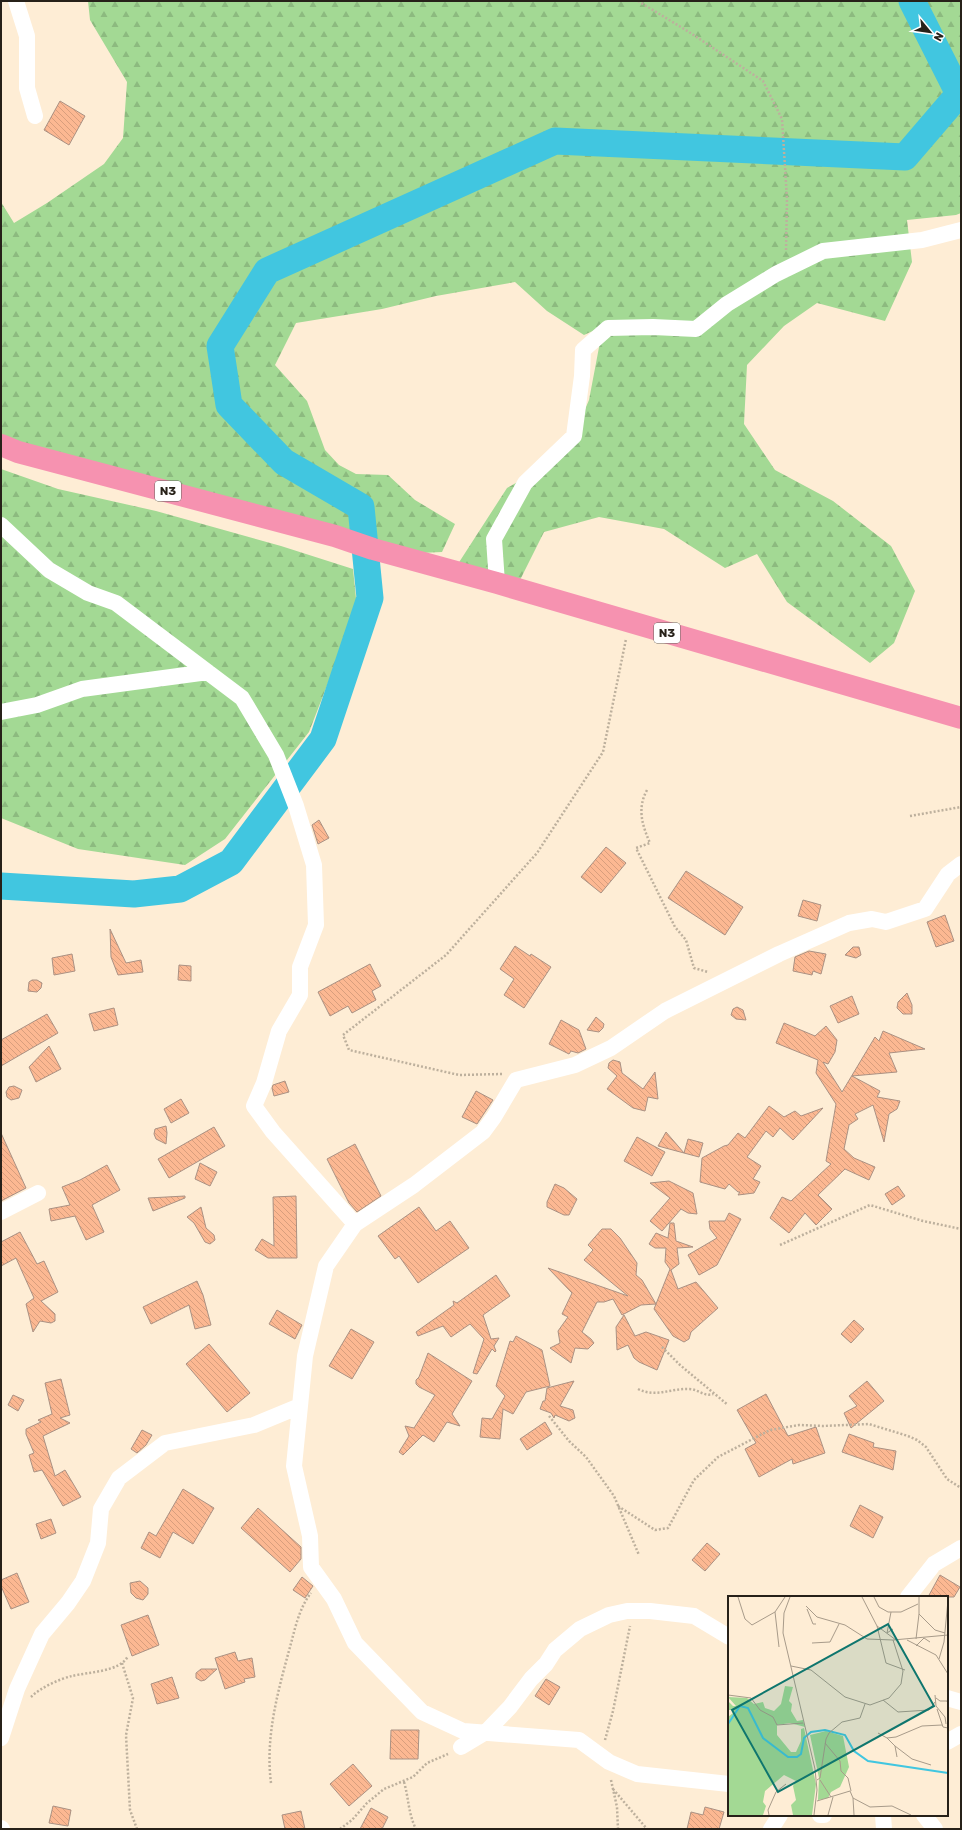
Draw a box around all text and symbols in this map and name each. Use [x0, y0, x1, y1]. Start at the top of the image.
north arrow [910, 12, 950, 52]
text: N [931, 30, 946, 43]
road number: N3 [155, 481, 181, 501]
road number: N3 [654, 623, 680, 643]
inset map [728, 1596, 948, 1816]

